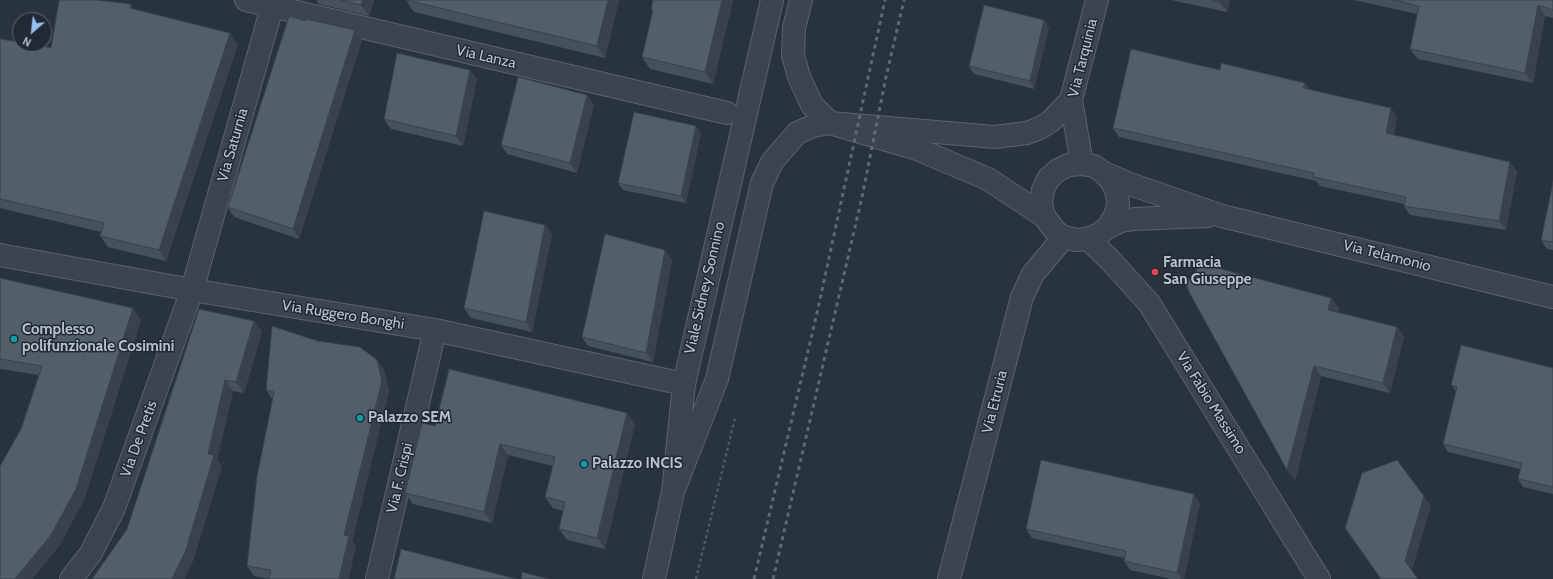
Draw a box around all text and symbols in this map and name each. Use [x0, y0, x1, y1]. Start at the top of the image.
north arrow [12, 12, 52, 52]
street label: Via Tarquinia [1065, 17, 1101, 99]
text: N [20, 34, 34, 50]
street label: Via Lanza [454, 41, 518, 73]
street label: Via Saturnia [214, 106, 252, 184]
street label: Viale Sidney Sonnino [681, 220, 729, 356]
street label: Via Telamonio [1341, 236, 1433, 276]
place label: Farmacia San Giuseppe [1163, 254, 1252, 289]
marker: Farmacia San Giuseppe [1150, 267, 1160, 277]
street label: Via Ruggero Bonghi [281, 296, 405, 334]
place label: Complesso polifunzionale Cosimini [22, 321, 174, 356]
marker: Complesso polifunzionale Cosimini [9, 334, 19, 344]
street label: Via Fabio Massimo [1172, 349, 1250, 457]
street label: Via Etruria [978, 369, 1012, 435]
street label: Via De Pretis [117, 398, 161, 480]
place label: Palazzo SEM [368, 409, 451, 427]
marker: Palazzo SEM [355, 413, 365, 423]
street label: Via F. Crispi [383, 441, 417, 515]
place label: Palazzo INCIS [592, 455, 683, 473]
marker: Palazzo INCIS [579, 459, 589, 469]

